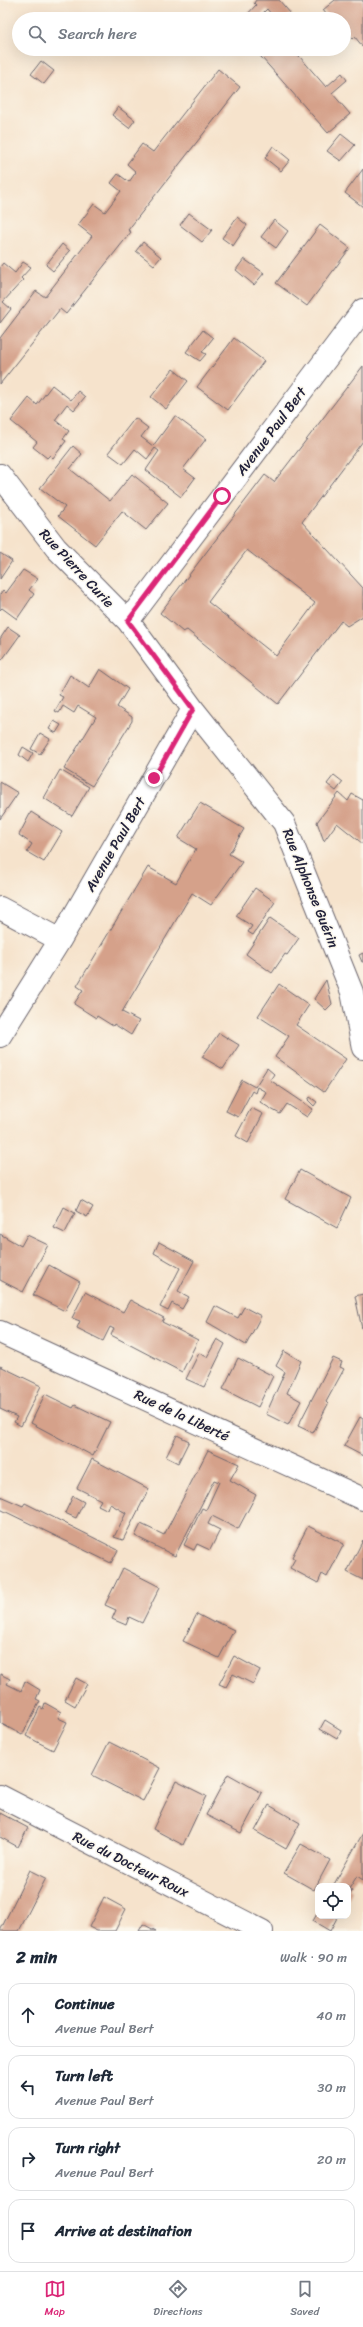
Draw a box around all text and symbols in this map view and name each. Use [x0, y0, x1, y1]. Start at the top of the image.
search box [12, 12, 351, 56]
text: Search here [58, 21, 137, 47]
icon: search [26, 23, 48, 45]
street label: Avenue Paul Bert [229, 380, 314, 482]
route start [213, 487, 231, 505]
street label: Rue Pierre Curie [33, 523, 120, 614]
route end [145, 769, 163, 787]
street label: Avenue Paul Bert [78, 791, 153, 897]
street label: Rue Alphonse Guérin [275, 825, 346, 952]
street label: Rue de la Liberté [130, 1382, 234, 1449]
street label: Rue du Docteur Roux [68, 1824, 194, 1905]
map controls [315, 1883, 351, 1919]
button: locate [315, 1883, 351, 1919]
text: 2 min [16, 1942, 57, 1972]
text: Walk · 90 m [280, 1946, 347, 1969]
text: Continue [55, 1991, 115, 2017]
icon: ahead [17, 2004, 39, 2026]
text: 40 m [316, 2004, 346, 2027]
text: Avenue Paul Bert [55, 2017, 154, 2040]
text: Turn left [55, 2063, 113, 2089]
icon: left [17, 2076, 39, 2098]
text: 30 m [317, 2076, 346, 2099]
text: Avenue Paul Bert [55, 2089, 154, 2112]
text: Turn right [55, 2135, 120, 2161]
icon: right [17, 2148, 39, 2170]
text: 20 m [317, 2148, 346, 2171]
text: Avenue Paul Bert [55, 2161, 154, 2184]
text: Arrive at destination [55, 2218, 192, 2244]
icon: arrive [17, 2220, 39, 2242]
tab: Map [44, 2278, 66, 2321]
tab: Directions [153, 2278, 203, 2321]
tab: Saved [290, 2278, 319, 2321]

